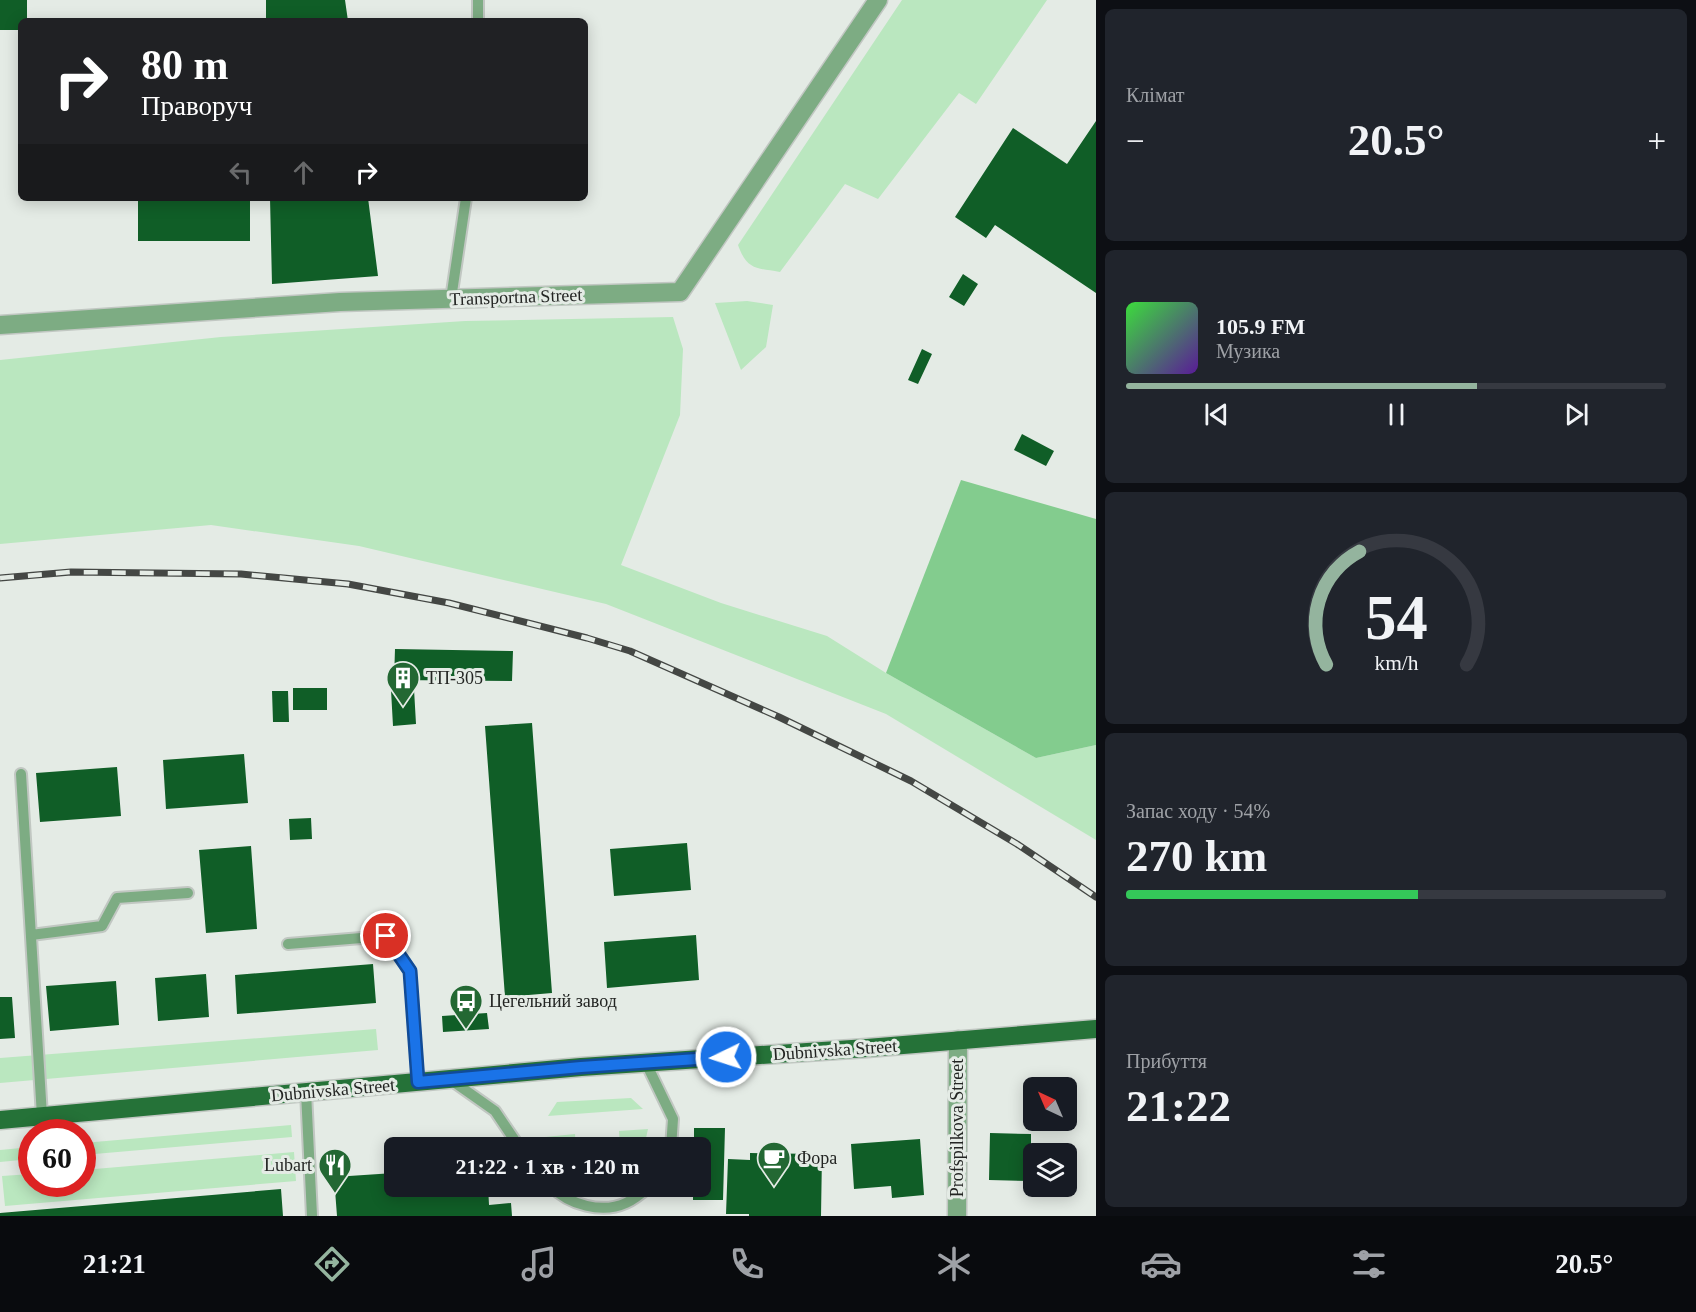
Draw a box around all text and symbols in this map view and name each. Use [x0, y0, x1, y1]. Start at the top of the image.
icon: right [42, 42, 120, 120]
text: 80 m [141, 42, 229, 88]
text: Клімат [1126, 84, 1185, 106]
text: Праворуч [141, 91, 252, 121]
text: 20.5° [1348, 115, 1444, 165]
text: − [1126, 123, 1145, 159]
text: + [1647, 123, 1666, 159]
icon: left [224, 156, 257, 189]
icon: ahead [287, 156, 320, 189]
icon: right [350, 156, 383, 189]
street label: Transportna Street [449, 285, 583, 309]
text: 105.9 FM [1216, 314, 1305, 339]
text: Музика [1216, 340, 1280, 362]
icon: previous [1200, 398, 1233, 431]
icon: pause [1380, 398, 1413, 431]
icon: next [1560, 398, 1593, 431]
text: 54 [1365, 583, 1427, 652]
text: km/h [1374, 651, 1418, 675]
building icon: ТП-305 [385, 660, 421, 707]
place label: ТП-305 [426, 668, 483, 688]
text: Запас ходу · 54% [1126, 800, 1270, 822]
text: 270 km [1126, 831, 1267, 881]
pin [360, 910, 411, 961]
icon: arrive [369, 919, 402, 952]
bus stop icon: Цегельний завод [448, 983, 484, 1030]
place label: Цегельний завод [489, 991, 617, 1011]
position arrow [694, 1025, 758, 1089]
street label: Dubnivska Street [772, 1036, 898, 1064]
text: Прибуття [1126, 1050, 1207, 1072]
street label: Profspilkova Street [947, 1059, 967, 1197]
street label: Dubnivska Street [270, 1075, 396, 1105]
north arrow [1023, 1077, 1077, 1131]
map controls [1023, 1077, 1077, 1197]
text: 21:22 [1126, 1081, 1231, 1131]
speed limit sign: 60 [18, 1119, 96, 1197]
cafe icon: Фора [756, 1140, 792, 1187]
button: layers [1023, 1143, 1077, 1197]
restaurant icon: Lubart [317, 1147, 353, 1194]
place label: Фора [797, 1148, 837, 1168]
text: 21:22 · 1 хв · 120 m [455, 1154, 640, 1179]
place label: Lubart [264, 1155, 312, 1175]
icon: directions [311, 1243, 353, 1285]
icon: music [518, 1243, 560, 1285]
icon: phone [726, 1243, 768, 1285]
icon: climate [933, 1243, 975, 1285]
icon: car [1140, 1243, 1182, 1285]
icon: filters [1348, 1243, 1390, 1285]
text: 21:21 [83, 1249, 146, 1279]
text: 20.5° [1555, 1249, 1613, 1279]

